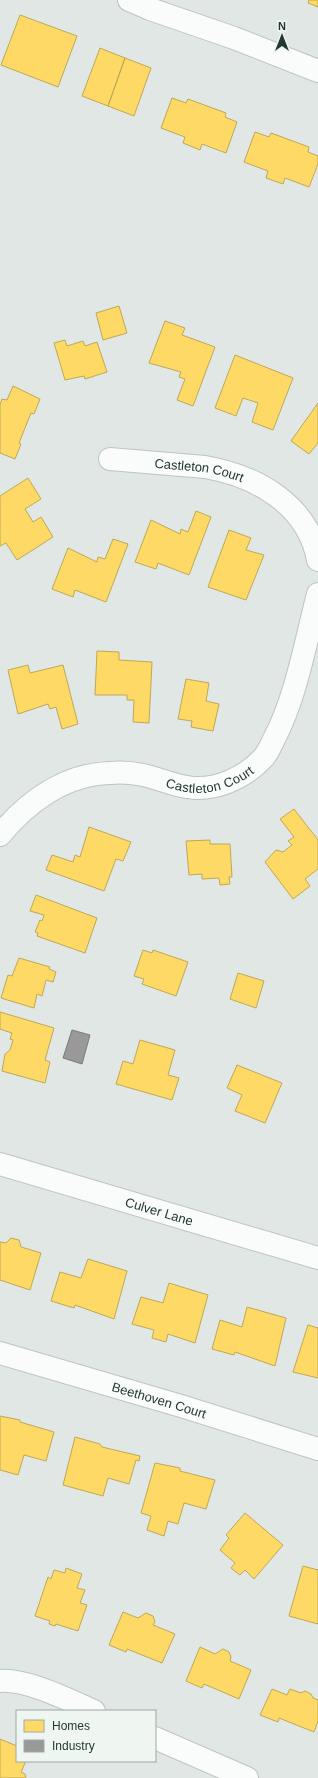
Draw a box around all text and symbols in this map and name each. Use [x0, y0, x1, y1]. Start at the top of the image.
north arrow [262, 16, 302, 56]
text: N [278, 20, 286, 32]
street label: Castleton Court [154, 455, 246, 485]
street label: Castleton Court [164, 762, 257, 796]
street label: Culver Lane [123, 1194, 195, 1228]
street label: Beethoven Court [110, 1379, 209, 1421]
legend [16, 1710, 156, 1762]
text: Homes [52, 1719, 90, 1733]
text: Industry [52, 1739, 95, 1753]

